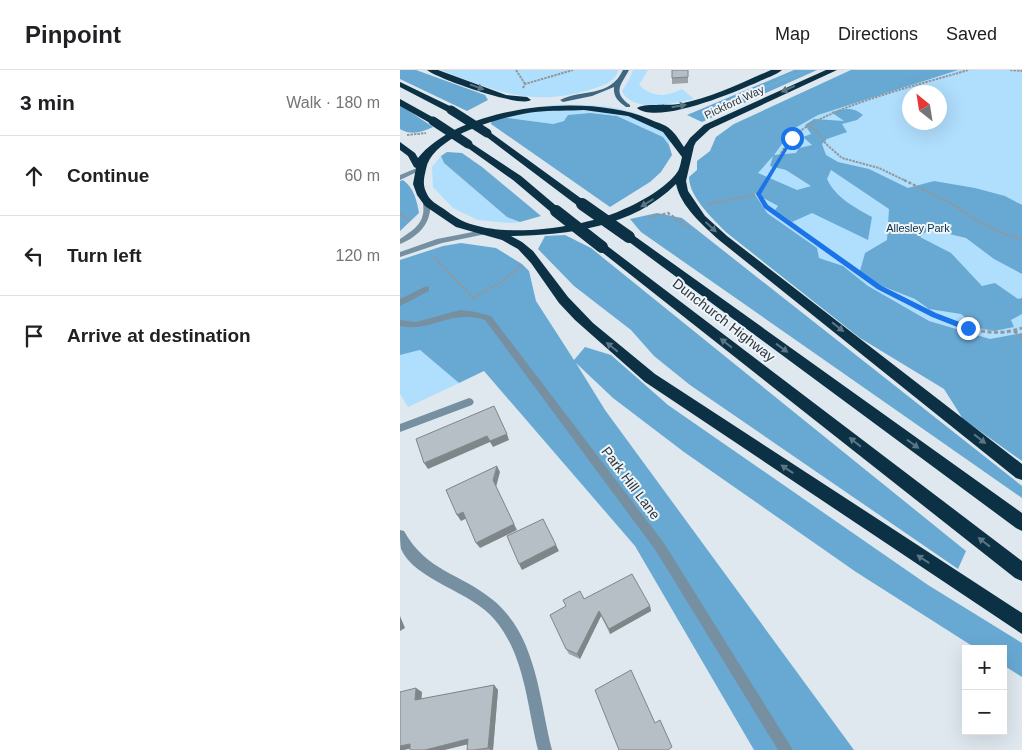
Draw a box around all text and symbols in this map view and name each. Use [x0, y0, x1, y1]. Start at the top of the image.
text: Pinpoint [25, 21, 121, 48]
text: Map [775, 24, 810, 44]
text: Directions [838, 24, 918, 44]
text: Saved [946, 24, 997, 44]
one-way arrow [470, 83, 485, 91]
street label: Pickford Way [702, 83, 766, 121]
north arrow [902, 85, 947, 130]
one-way arrow [781, 86, 795, 94]
text: 3 min [20, 91, 75, 114]
text: Walk · 180 m [286, 94, 380, 111]
one-way arrow [671, 102, 687, 110]
route start [781, 127, 804, 150]
icon: ahead [20, 162, 48, 190]
text: Continue [67, 165, 149, 186]
text: 60 m [344, 167, 380, 184]
one-way arrow [641, 198, 654, 207]
one-way arrow [705, 221, 717, 233]
park label: Allesley Park [886, 222, 950, 234]
icon: left [20, 242, 48, 270]
text: Turn left [67, 245, 142, 266]
text: 120 m [336, 247, 380, 264]
street label: Dunchurch Highway [670, 275, 778, 365]
route end [957, 317, 980, 340]
icon: arrive [20, 322, 48, 350]
one-way arrow [831, 322, 844, 333]
text: Arrive at destination [67, 325, 251, 346]
one-way arrow [720, 338, 733, 349]
one-way arrow [606, 342, 619, 353]
one-way arrow [775, 343, 789, 353]
one-way arrow [973, 433, 986, 444]
one-way arrow [849, 437, 862, 448]
one-way arrow [906, 439, 920, 449]
street label: Park Hill Lane [598, 443, 664, 523]
one-way arrow [780, 464, 794, 474]
one-way arrow [978, 536, 991, 547]
one-way arrow [916, 554, 929, 563]
map controls [962, 645, 1007, 735]
button: + [962, 645, 1007, 690]
button: − [962, 690, 1007, 735]

